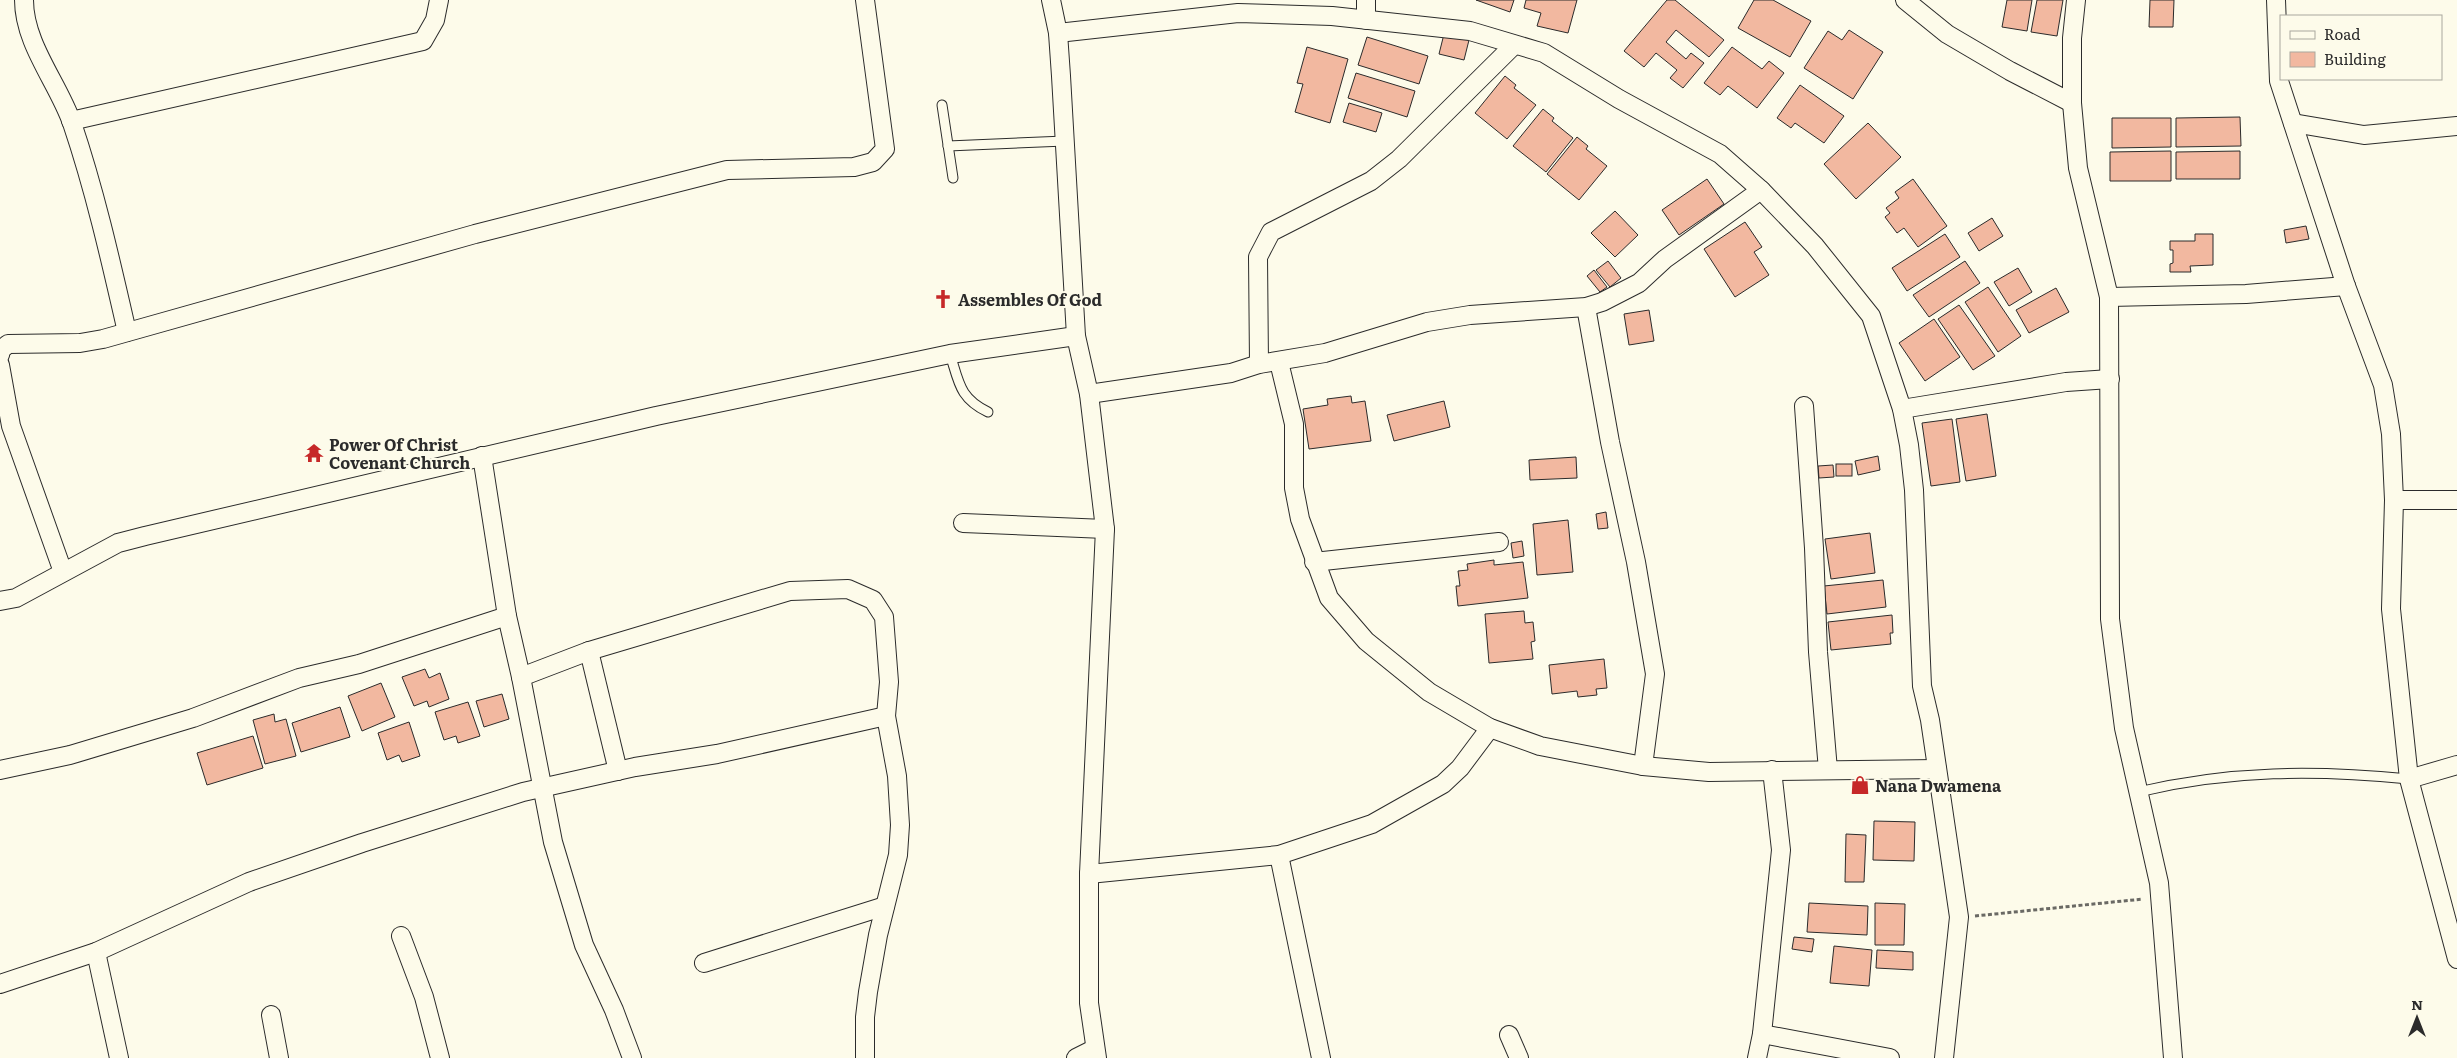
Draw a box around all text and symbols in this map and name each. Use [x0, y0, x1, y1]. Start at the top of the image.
legend [2280, 15, 2442, 80]
text: Road [2324, 22, 2360, 45]
text: Building [2324, 47, 2386, 70]
place label: Assembles Of God [958, 287, 1102, 311]
church icon: Assembles Of God [932, 288, 954, 310]
place label: Power Of Christ Covenant Church [329, 432, 470, 474]
temple icon: Power Of Christ Covenant Church [303, 442, 325, 464]
place label: Nana Dwamena [1875, 773, 2002, 797]
shop icon: Nana Dwamena [1849, 774, 1871, 796]
north arrow [2392, 993, 2442, 1043]
text: N [2411, 994, 2423, 1014]

